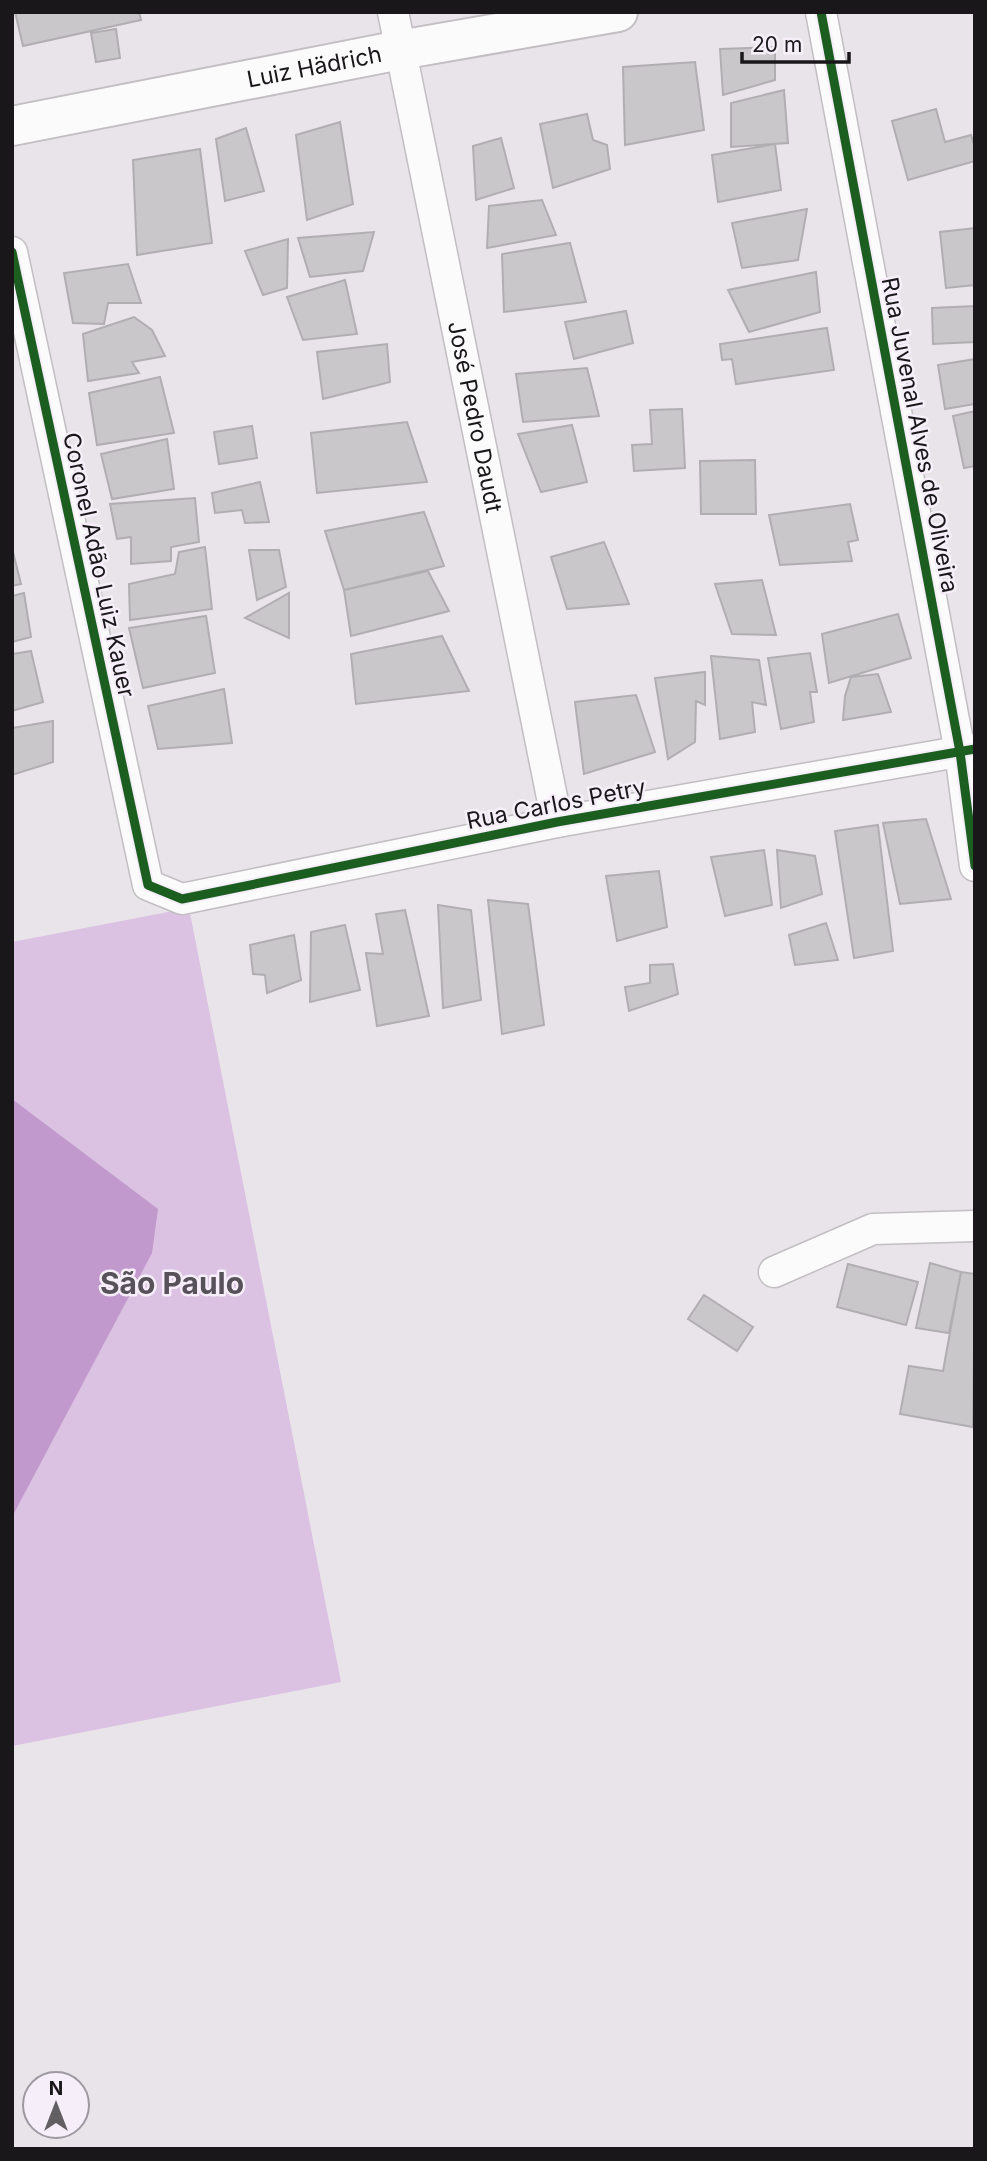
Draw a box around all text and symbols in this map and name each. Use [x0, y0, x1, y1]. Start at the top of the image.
scale bar [742, 21, 849, 65]
text: 20 m [752, 32, 802, 57]
street label: Luiz Hädrich [244, 40, 384, 94]
street label: Rua Juvenal Alves de Oliveira [876, 275, 964, 595]
street label: José Pedro Daudt [442, 319, 508, 515]
street label: Coronel Adão Luiz Kauer [57, 430, 141, 700]
street label: Rua Carlos Petry [464, 773, 648, 835]
district label: São Paulo [100, 1265, 244, 1301]
north arrow [21, 2070, 91, 2140]
text: N [49, 2077, 63, 2100]

